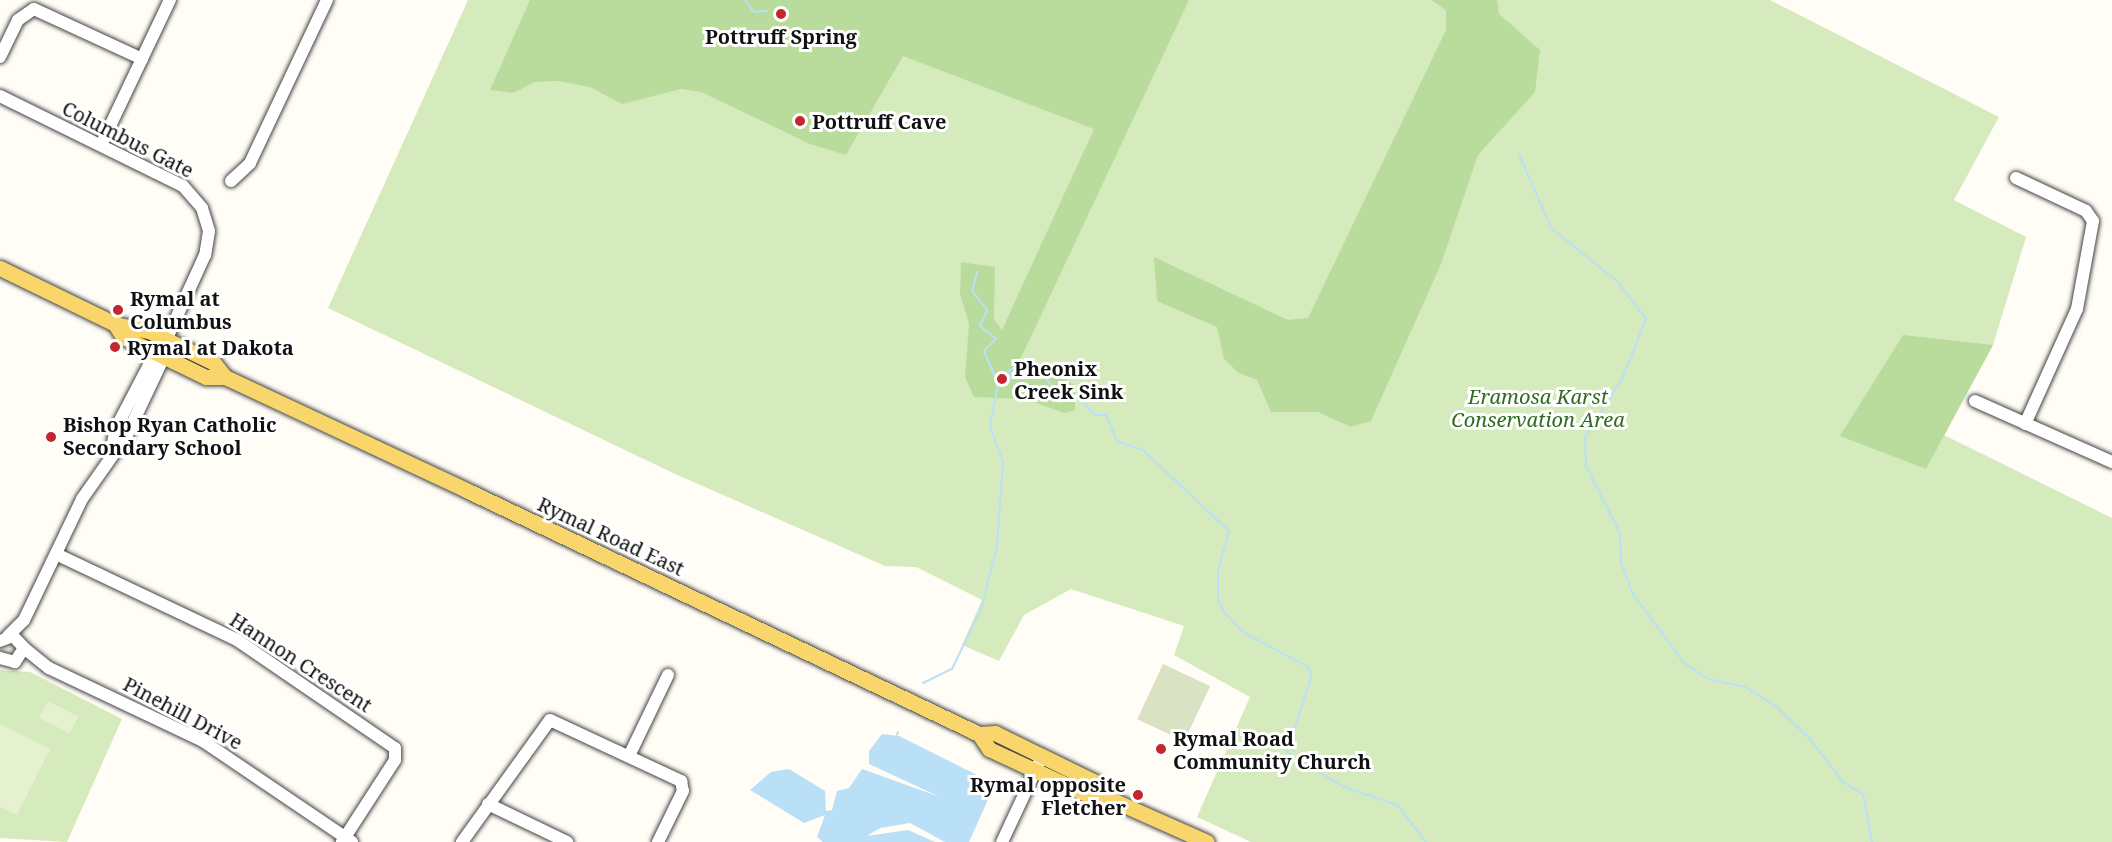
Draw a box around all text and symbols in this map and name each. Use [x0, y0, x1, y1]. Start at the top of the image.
marker: Pottruff Spring [774, 7, 788, 21]
place label: Pottruff Spring [705, 24, 857, 48]
street label: Columbus Gate [58, 96, 198, 182]
place label: Pottruff Cave [812, 109, 946, 133]
marker: Pottruff Cave [793, 114, 807, 128]
place label: Rymal at Columbus [130, 286, 232, 333]
marker: Rymal at Columbus [111, 303, 125, 317]
place label: Rymal at Dakota [127, 335, 294, 359]
marker: Rymal at Dakota [108, 340, 122, 354]
place label: Pheonix Creek Sink [1014, 356, 1123, 403]
marker: Pheonix Creek Sink [995, 372, 1009, 386]
park label: Eramosa Karst Conservation Area [1451, 384, 1625, 431]
place label: Bishop Ryan Catholic Secondary School [63, 413, 276, 460]
marker: Bishop Ryan Catholic Secondary School [44, 430, 58, 444]
street label: Rymal Road East [534, 492, 688, 580]
street label: Hannon Crescent [226, 607, 376, 717]
street label: Pinehill Drive [119, 672, 247, 754]
place label: Rymal Road Community Church [1173, 726, 1371, 773]
marker: Rymal Road Community Church [1154, 742, 1168, 756]
place label: Rymal opposite Fletcher [970, 772, 1126, 819]
marker: Rymal opposite Fletcher [1131, 788, 1145, 802]

